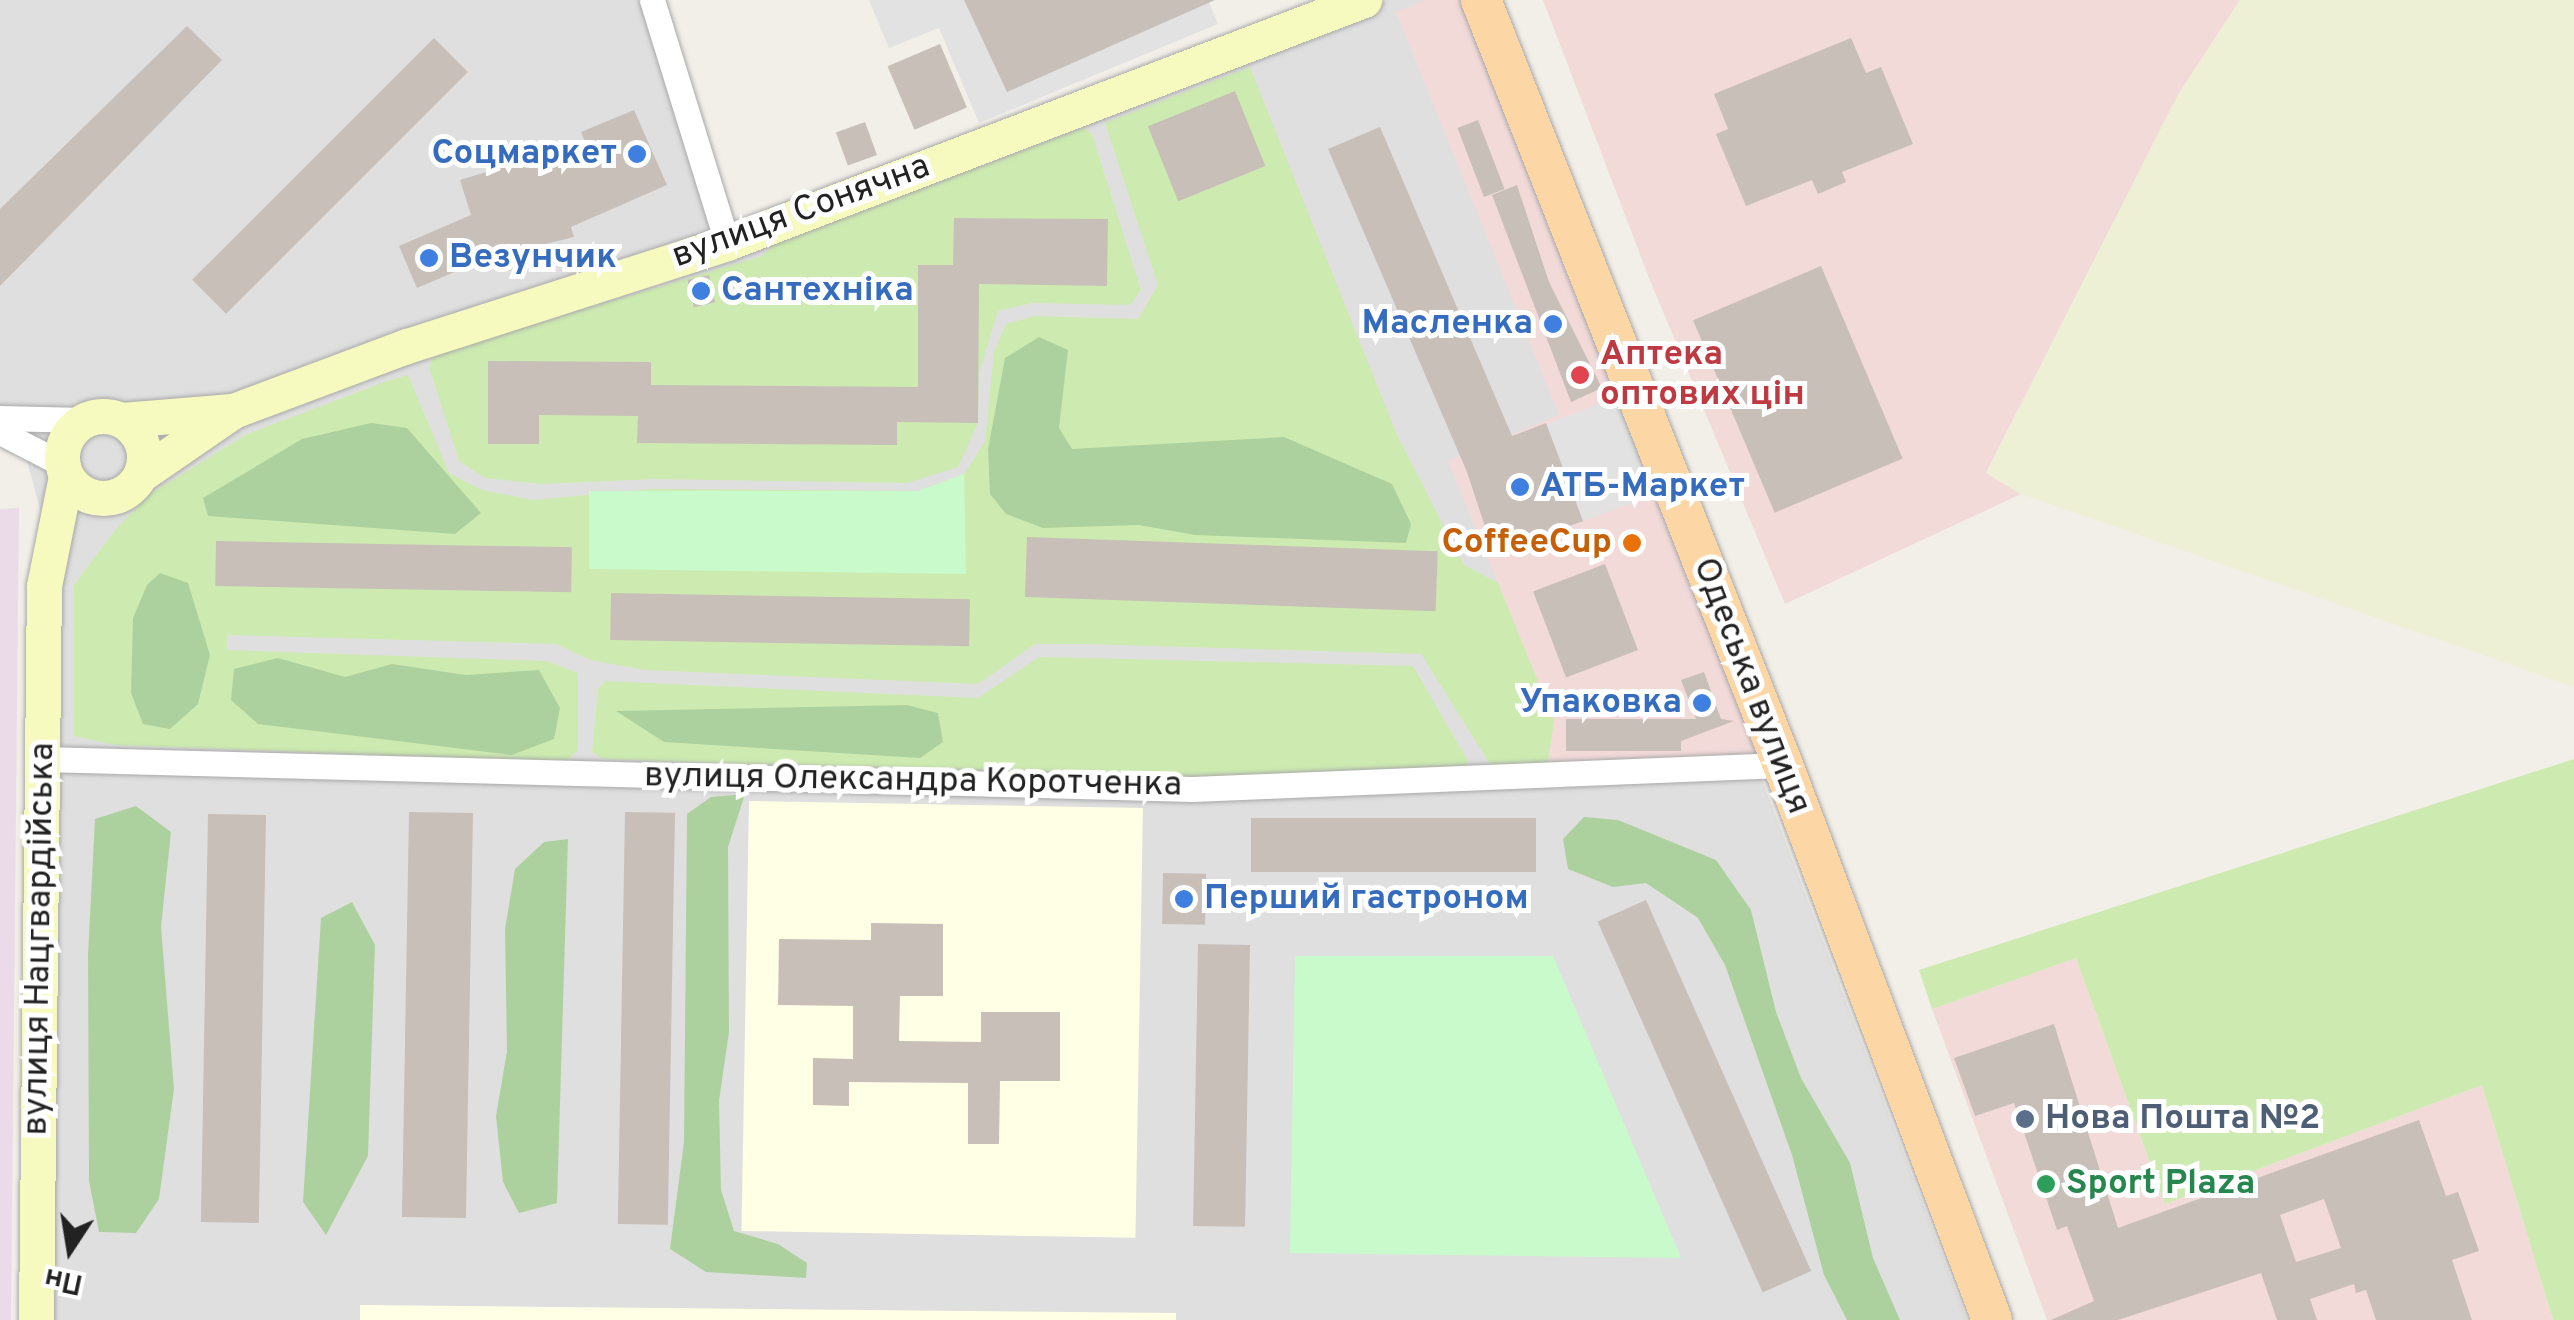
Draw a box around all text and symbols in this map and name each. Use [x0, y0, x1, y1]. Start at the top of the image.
place label: Соцмаркет [431, 133, 617, 175]
marker: Соцмаркет [626, 143, 648, 165]
street label: вулиця Сонячна [666, 146, 936, 278]
place label: Везунчик [449, 237, 617, 279]
marker: Везунчик [418, 247, 440, 269]
place label: Сантехніка [721, 270, 914, 312]
marker: Сантехніка [690, 280, 712, 302]
place label: Масленка [1362, 303, 1533, 345]
marker: Масленка [1542, 313, 1564, 335]
place label: Аптека оптових цін [1600, 334, 1805, 416]
marker: Аптека оптових цін [1569, 364, 1591, 386]
place label: АТБ-Маркет [1540, 466, 1745, 508]
marker: АТБ-Маркет [1509, 476, 1531, 498]
place label: CoffeeCup [1441, 522, 1612, 564]
marker: CoffeeCup [1621, 532, 1643, 554]
street label: Одеська вулиця [1683, 552, 1819, 820]
place label: Упаковка [1519, 682, 1682, 724]
marker: Упаковка [1691, 692, 1713, 714]
street label: вулиця Нацгвардійська [16, 742, 64, 1136]
street label: вулиця Олександра Коротченка [644, 755, 1182, 807]
place label: Перший гастроном [1204, 878, 1529, 920]
marker: Перший гастроном [1173, 888, 1195, 910]
place label: Нова Пошта №2 [2045, 1098, 2320, 1140]
marker: Нова Пошта №2 [2014, 1108, 2036, 1130]
place label: Sport Plaza [2066, 1163, 2255, 1205]
marker: Sport Plaza [2035, 1173, 2057, 1195]
north arrow [20, 1200, 120, 1300]
text: Пн [42, 1258, 86, 1301]

